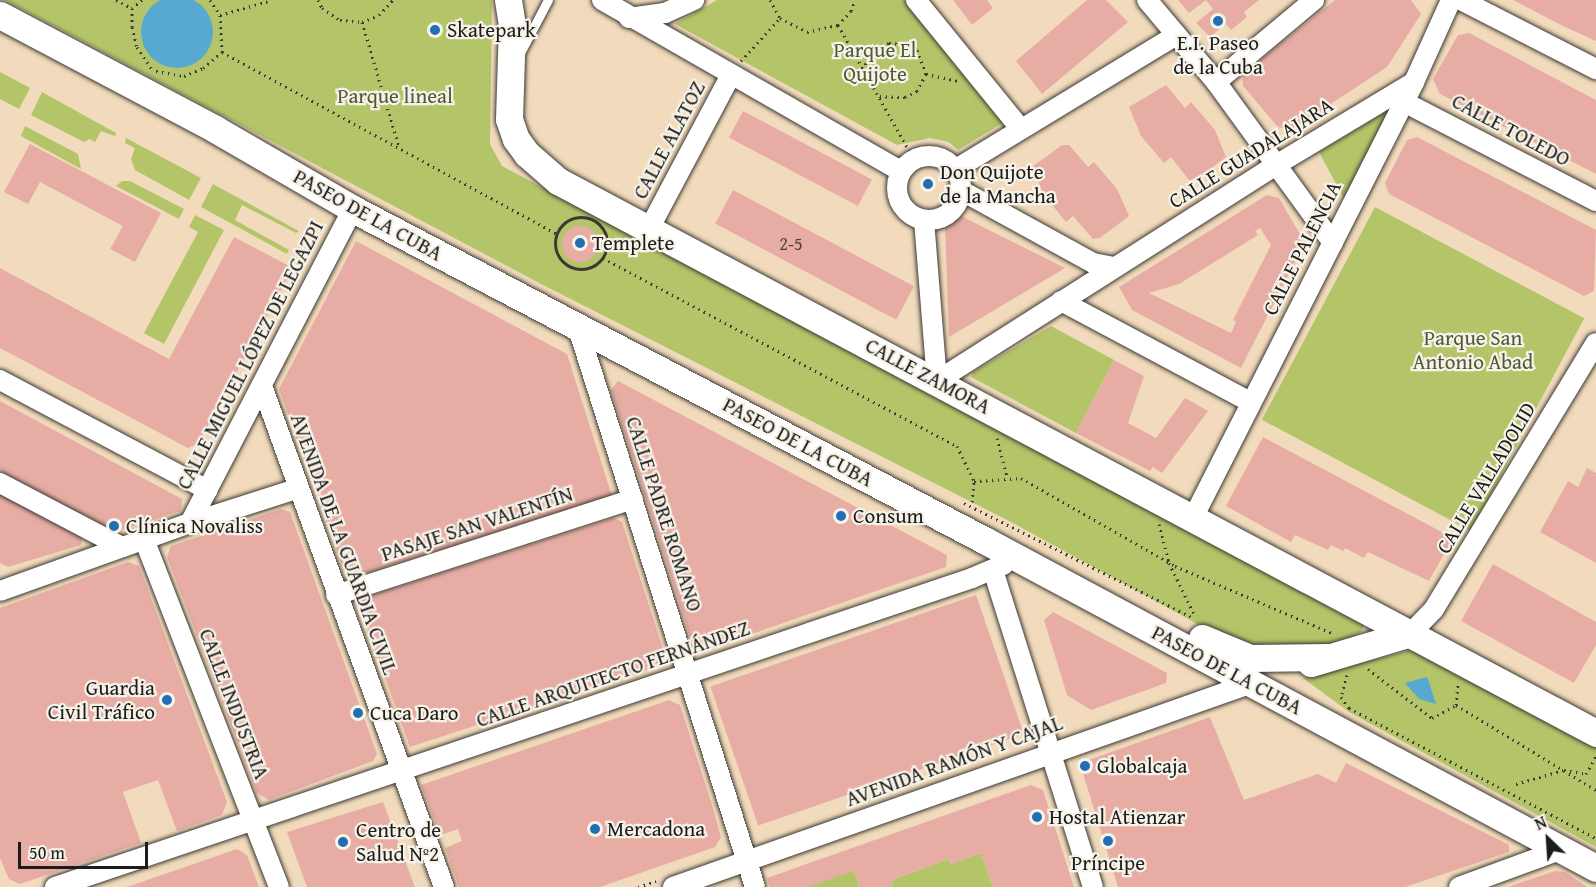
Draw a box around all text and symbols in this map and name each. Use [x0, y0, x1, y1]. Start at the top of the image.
marker: E.I. Paseo de la Cuba [1211, 14, 1225, 28]
place label: Skatepark [447, 17, 536, 43]
marker: Skatepark [428, 23, 442, 37]
place label: E.I. Paseo de la Cuba [1173, 30, 1263, 80]
park label: Parque El Quijote [834, 37, 916, 87]
street label: CALLE ALATOZ [627, 77, 711, 203]
park label: Parque lineal [337, 83, 453, 109]
street label: CALLE TOLEDO [1448, 88, 1574, 172]
street label: CALLE GUADALAJARA [1164, 92, 1338, 214]
place label: Don Quijote de la Mancha [940, 159, 1056, 209]
street label: PASEO DE LA CUBA [289, 164, 447, 266]
marker: Don Quijote de la Mancha [921, 177, 935, 191]
street label: CALLE PALENCIA [1257, 177, 1347, 319]
street label: CALLE MIGUEL LÓPEZ DE LEGAZPI [171, 216, 329, 494]
place label: Templete [592, 230, 674, 256]
house number: 2-5 [779, 233, 803, 255]
marker: Templete [573, 236, 587, 250]
park label: Parque San Antonio Abad [1413, 325, 1533, 375]
street label: CALLE ZAMORA [861, 332, 995, 420]
street label: PASEO DE LA CUBA [719, 392, 877, 492]
street label: CALLE VALLADOLID [1431, 398, 1541, 558]
street label: AVENIDA DE LA GUARDIA CIVIL [285, 410, 403, 678]
street label: CALLE PADRE ROMANO [621, 413, 707, 615]
street label: PASAJE SAN VALENTÍN [378, 481, 576, 567]
place label: Consum [853, 503, 924, 529]
marker: Consum [834, 509, 848, 523]
place label: Clínica Novaliss [126, 513, 263, 539]
marker: Clínica Novaliss [107, 519, 121, 533]
street label: CALLE ARQUITECTO FERNÁNDEZ [473, 615, 753, 733]
street label: PASEO DE LA CUBA [1148, 620, 1306, 720]
street label: CALLE INDUSTRIA [194, 625, 274, 783]
place label: Guardia Civil Tráfico [48, 675, 155, 725]
marker: Guardia Civil Tráfico [160, 693, 174, 707]
place label: Cuca Daro [370, 700, 458, 726]
marker: Cuca Daro [351, 706, 365, 720]
street label: AVENIDA RAMÓN Y CAJAL [842, 710, 1066, 812]
place label: Globalcaja [1097, 753, 1187, 779]
marker: Globalcaja [1078, 759, 1092, 773]
place label: Hostal Atienzar [1049, 804, 1185, 830]
north arrow [1518, 809, 1578, 869]
marker: Hostal Atienzar [1030, 810, 1044, 824]
text: N [1530, 810, 1550, 836]
place label: Mercadona [607, 816, 705, 842]
place label: Centro de Salud Nº2 [356, 817, 441, 867]
marker: Mercadona [588, 822, 602, 836]
scale bar [21, 830, 152, 868]
marker: Centro de Salud Nº2 [334, 833, 352, 851]
marker: Príncipe [1101, 834, 1115, 848]
text: 50 m [29, 839, 65, 866]
place label: Príncipe [1071, 850, 1145, 876]

